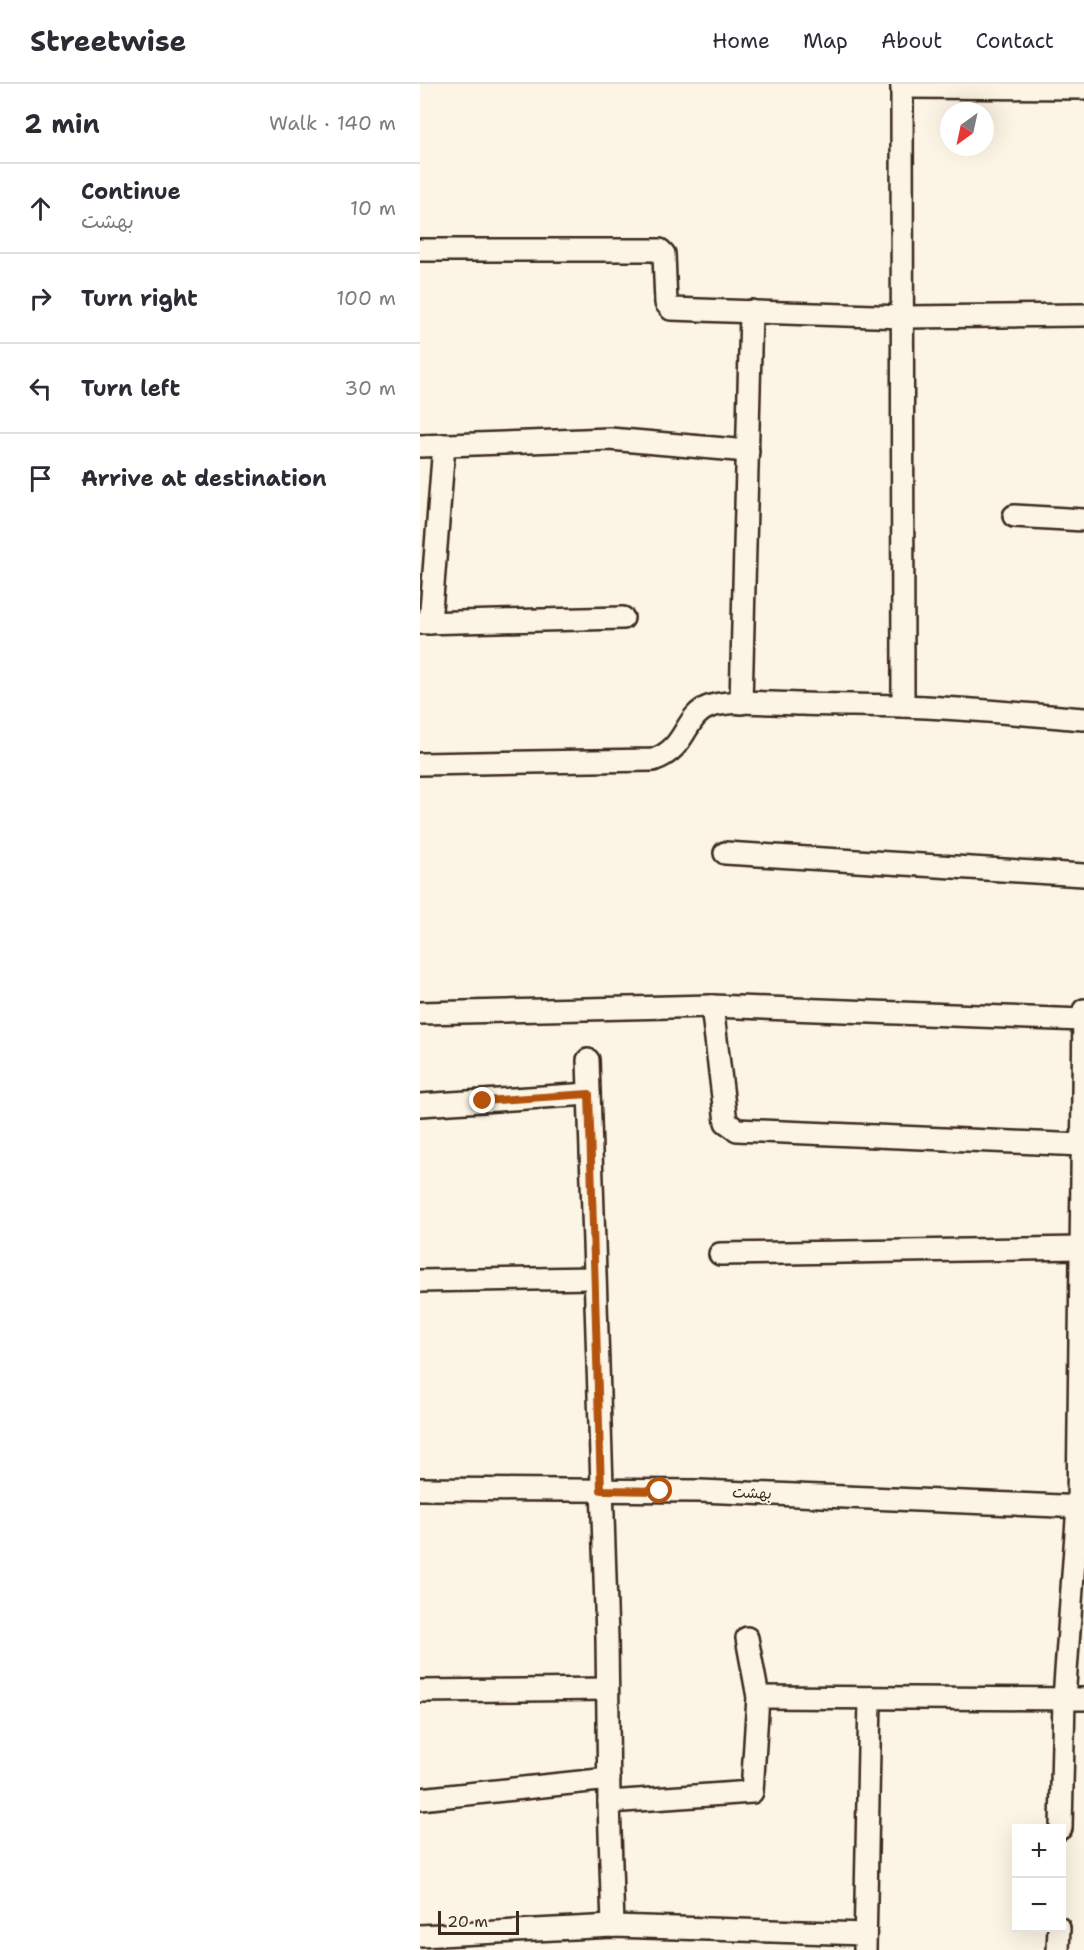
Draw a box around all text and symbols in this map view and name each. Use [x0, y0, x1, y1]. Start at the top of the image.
text: Streetwise [30, 22, 186, 60]
text: Home [712, 27, 770, 55]
text: Map [803, 27, 848, 55]
text: About [881, 27, 942, 55]
text: Contact [975, 27, 1054, 55]
north arrow [940, 102, 994, 156]
text: 2 min [24, 106, 100, 141]
text: Walk · 140 m [269, 110, 396, 136]
text: Continue [81, 177, 181, 206]
icon: ahead [24, 192, 57, 225]
text: 10 m [350, 195, 396, 221]
text: بهشت [81, 208, 134, 234]
icon: right [24, 282, 57, 315]
text: Turn right [81, 284, 198, 313]
text: 100 m [336, 285, 396, 311]
icon: left [24, 372, 57, 405]
text: Turn left [81, 374, 180, 403]
text: 30 m [344, 375, 396, 401]
icon: arrive [24, 462, 57, 495]
text: Arrive at destination [81, 464, 327, 493]
route end [469, 1087, 495, 1113]
route start [646, 1477, 672, 1503]
street label: بهشت [732, 1482, 772, 1504]
map controls [1012, 1824, 1066, 1932]
button: + [1012, 1824, 1066, 1878]
button: − [1012, 1878, 1066, 1932]
scale bar [438, 1908, 519, 1936]
text: 20 m [447, 1911, 488, 1932]

